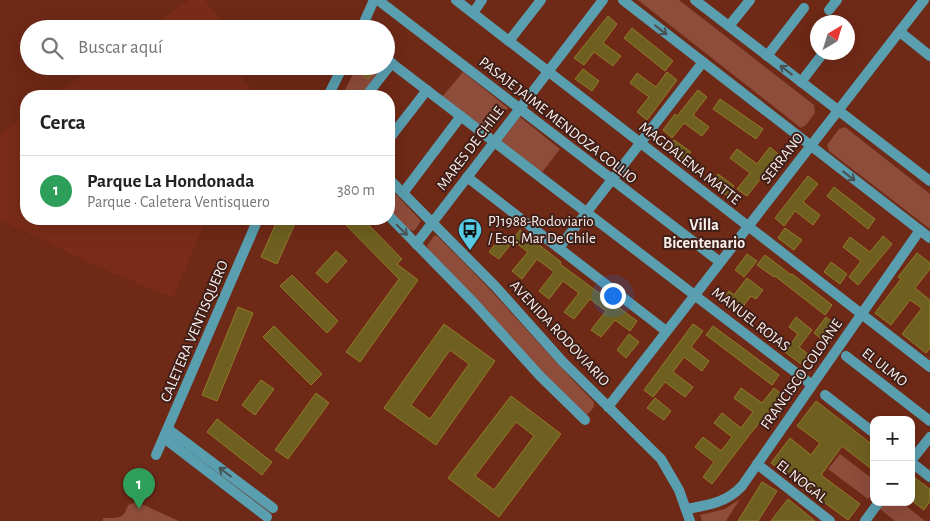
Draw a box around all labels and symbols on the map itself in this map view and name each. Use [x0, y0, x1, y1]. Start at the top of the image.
north arrow [810, 15, 855, 60]
one-way arrow [655, 24, 668, 35]
street label: PASAJE JAIME MENDOZA COLLIO [476, 54, 639, 186]
one-way arrow [780, 65, 793, 76]
street label: MARES DE CHILE [434, 104, 507, 193]
street label: MAGDALENA MATTE [636, 119, 743, 207]
street label: SERRANO [758, 130, 807, 186]
one-way arrow [842, 170, 855, 181]
place label: PJ1988-Rodoviario / Esq. Mar De Chile [488, 214, 596, 246]
bus stop icon: PJ1988-Rodoviario / Esq. Mar De Chile [457, 217, 483, 251]
district label: Villa Bicentenario [663, 217, 745, 251]
one-way arrow [396, 224, 409, 236]
street label: CALETERA VENTISQUERO [158, 258, 231, 404]
street label: AVENIDA RODOVIARIO [507, 278, 612, 389]
your location [600, 283, 626, 309]
street label: MANUEL ROJAS [709, 284, 792, 354]
street label: FRANCISCO COLOANE [758, 316, 845, 432]
street label: EL ULMO [859, 345, 910, 390]
street label: EL NOGAL [774, 457, 830, 506]
one-way arrow [218, 467, 232, 477]
pin: 1 [123, 468, 155, 509]

